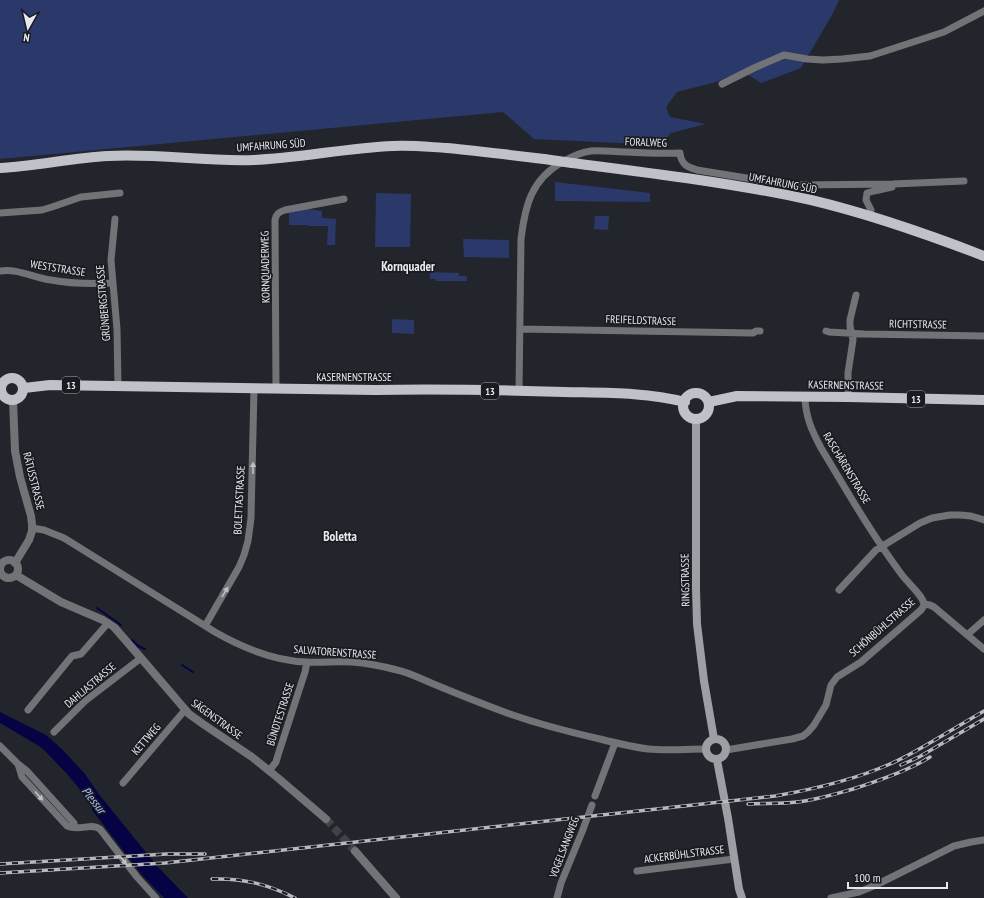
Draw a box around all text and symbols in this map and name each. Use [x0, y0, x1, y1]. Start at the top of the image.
north arrow [8, 8, 48, 48]
text: N [23, 31, 31, 45]
street label: FORALWEG [625, 134, 667, 150]
street label: UMFAHRUNG SÜD [236, 136, 306, 154]
street label: UMFAHRUNG SÜD [748, 170, 819, 197]
street label: KORNQUADERWEG [257, 231, 273, 303]
street label: WESTSTRASSE [29, 257, 87, 279]
district label: Kornquader [381, 258, 435, 275]
street label: GRÜNBERGSTRASSE [93, 264, 113, 342]
street label: FREIFELDSTRASSE [605, 312, 677, 328]
street label: RICHTSTRASSE [889, 316, 947, 332]
street label: KASERNENSTRASSE [316, 370, 392, 384]
road number: 13 [62, 377, 80, 393]
street label: KASERNENSTRASSE [808, 377, 884, 393]
road number: 13 [481, 383, 499, 399]
road number: 13 [907, 391, 925, 407]
street label: RASCHÄRENSTRASSE [820, 430, 874, 507]
street label: RÄTUSSTRASSE [20, 451, 48, 512]
one-way arrow [249, 462, 256, 474]
street label: BOLETTASTRASSE [230, 465, 248, 535]
district label: Boletta [323, 528, 357, 545]
street label: RINGSTRASSE [678, 553, 692, 607]
one-way arrow [221, 586, 228, 598]
street label: SCHÖNBÜHLSTRASSE [846, 594, 918, 659]
street label: SALVATORENSTRASSE [293, 642, 377, 662]
street label: DAHLIASTRASSE [61, 659, 119, 711]
street label: BÜNDTESTRASSE [263, 680, 297, 747]
street label: SÄGENSTRASSE [189, 696, 245, 742]
street label: KETTWEG [128, 720, 164, 758]
water label: Plessur [79, 784, 110, 818]
one-way arrow [34, 790, 43, 801]
street label: VOGELSANGWEG [546, 814, 582, 880]
street label: ACKERBÜHLSTRASSE [643, 842, 725, 866]
one-way arrow [119, 854, 128, 865]
scale bar [848, 864, 947, 890]
text: 100 m [854, 870, 881, 885]

